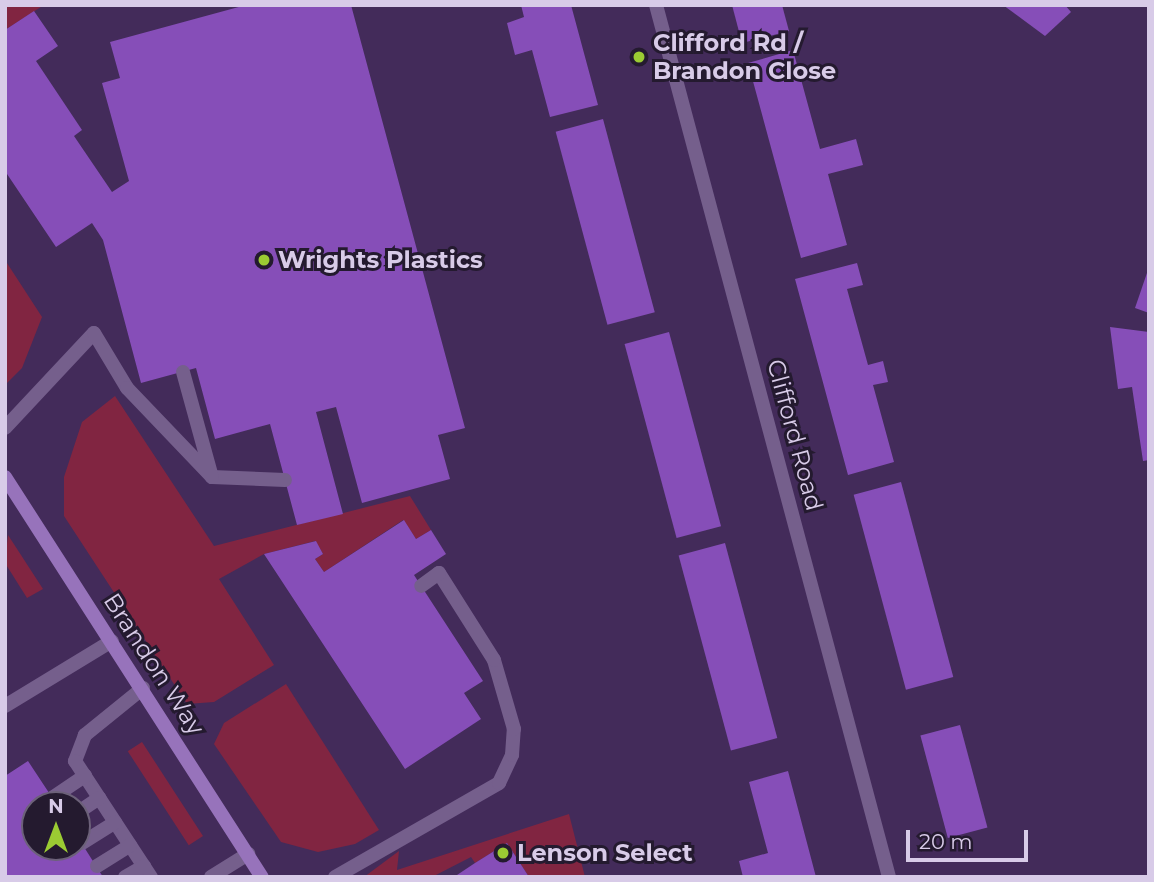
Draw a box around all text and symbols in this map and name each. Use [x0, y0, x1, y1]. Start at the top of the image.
place label: Clifford Rd / Brandon Close [653, 29, 836, 85]
marker: Clifford Rd / Brandon Close [631, 49, 647, 65]
place label: Wrights Plastics [278, 246, 483, 274]
marker: Wrights Plastics [256, 252, 272, 268]
street label: Clifford Road [761, 356, 829, 514]
street label: Brandon Way [98, 588, 210, 740]
north arrow [21, 791, 91, 861]
text: N [48, 795, 64, 818]
scale bar [909, 816, 1032, 860]
text: 20 m [919, 829, 973, 854]
place label: Lenson Select [517, 839, 693, 867]
marker: Lenson Select [495, 845, 511, 861]

